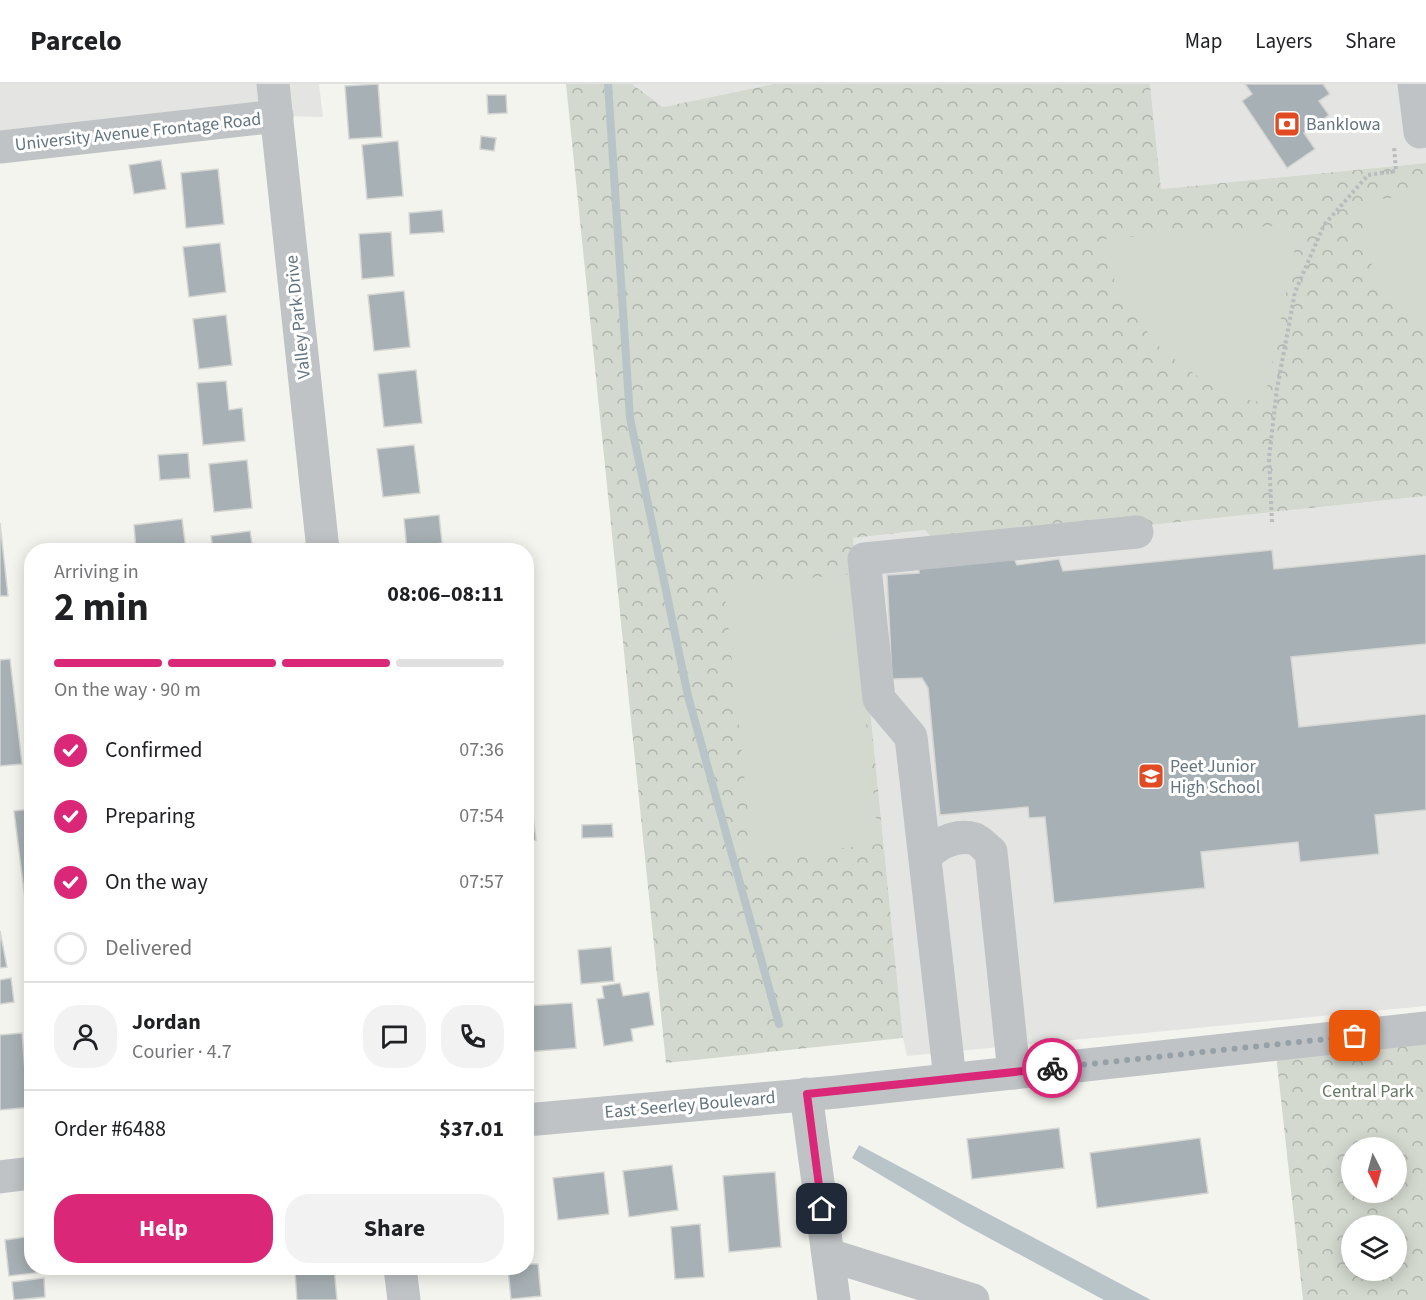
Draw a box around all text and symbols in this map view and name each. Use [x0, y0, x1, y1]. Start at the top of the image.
text: Parcelo [30, 21, 122, 61]
text: Map [1185, 26, 1222, 56]
text: Layers [1255, 26, 1312, 56]
text: Share [1345, 26, 1396, 56]
street label: University Avenue Frontage Road [14, 107, 262, 157]
bank icon: BankIowa [1272, 109, 1302, 139]
place label: BankIowa [1306, 112, 1381, 137]
street label: Valley Park Drive [279, 254, 317, 380]
text: Arriving in [54, 558, 139, 586]
text: 08:06–08:11 [387, 578, 504, 610]
text: 2 min [54, 580, 149, 636]
text: On the way · 90 m [54, 676, 201, 704]
icon: check [54, 734, 87, 767]
text: Confirmed [105, 734, 202, 766]
text: 07:36 [459, 736, 504, 764]
place label: Peet Junior High School [1170, 754, 1260, 800]
school or university icon: Peet Junior High School [1136, 761, 1166, 791]
icon: check [54, 800, 87, 833]
text: Preparing [105, 800, 195, 832]
text: 07:54 [459, 802, 504, 830]
icon: check [54, 866, 87, 899]
text: On the way [105, 866, 208, 898]
text: 07:57 [459, 868, 504, 896]
text: Delivered [105, 932, 192, 964]
button: person [54, 1005, 117, 1068]
button: chat [363, 1005, 426, 1068]
button: phone [441, 1005, 504, 1068]
text: Jordan [132, 1006, 201, 1038]
pin [1329, 1010, 1380, 1061]
icon: bag [1338, 1019, 1371, 1052]
text: Courier · 4.7 [132, 1038, 232, 1066]
courier [1022, 1038, 1082, 1098]
icon: bike [1036, 1052, 1069, 1085]
park label: Central Park [1322, 1079, 1414, 1104]
street label: East Seerley Boulevard [603, 1085, 777, 1125]
text: Order #6488 [54, 1113, 166, 1145]
text: $37.01 [439, 1113, 504, 1145]
north arrow [1341, 1137, 1407, 1203]
map controls [1341, 1137, 1407, 1281]
pin [796, 1183, 847, 1234]
icon: home [805, 1192, 838, 1225]
button: Help [54, 1194, 273, 1263]
button: Share [285, 1194, 504, 1263]
button: layers [1341, 1215, 1407, 1281]

